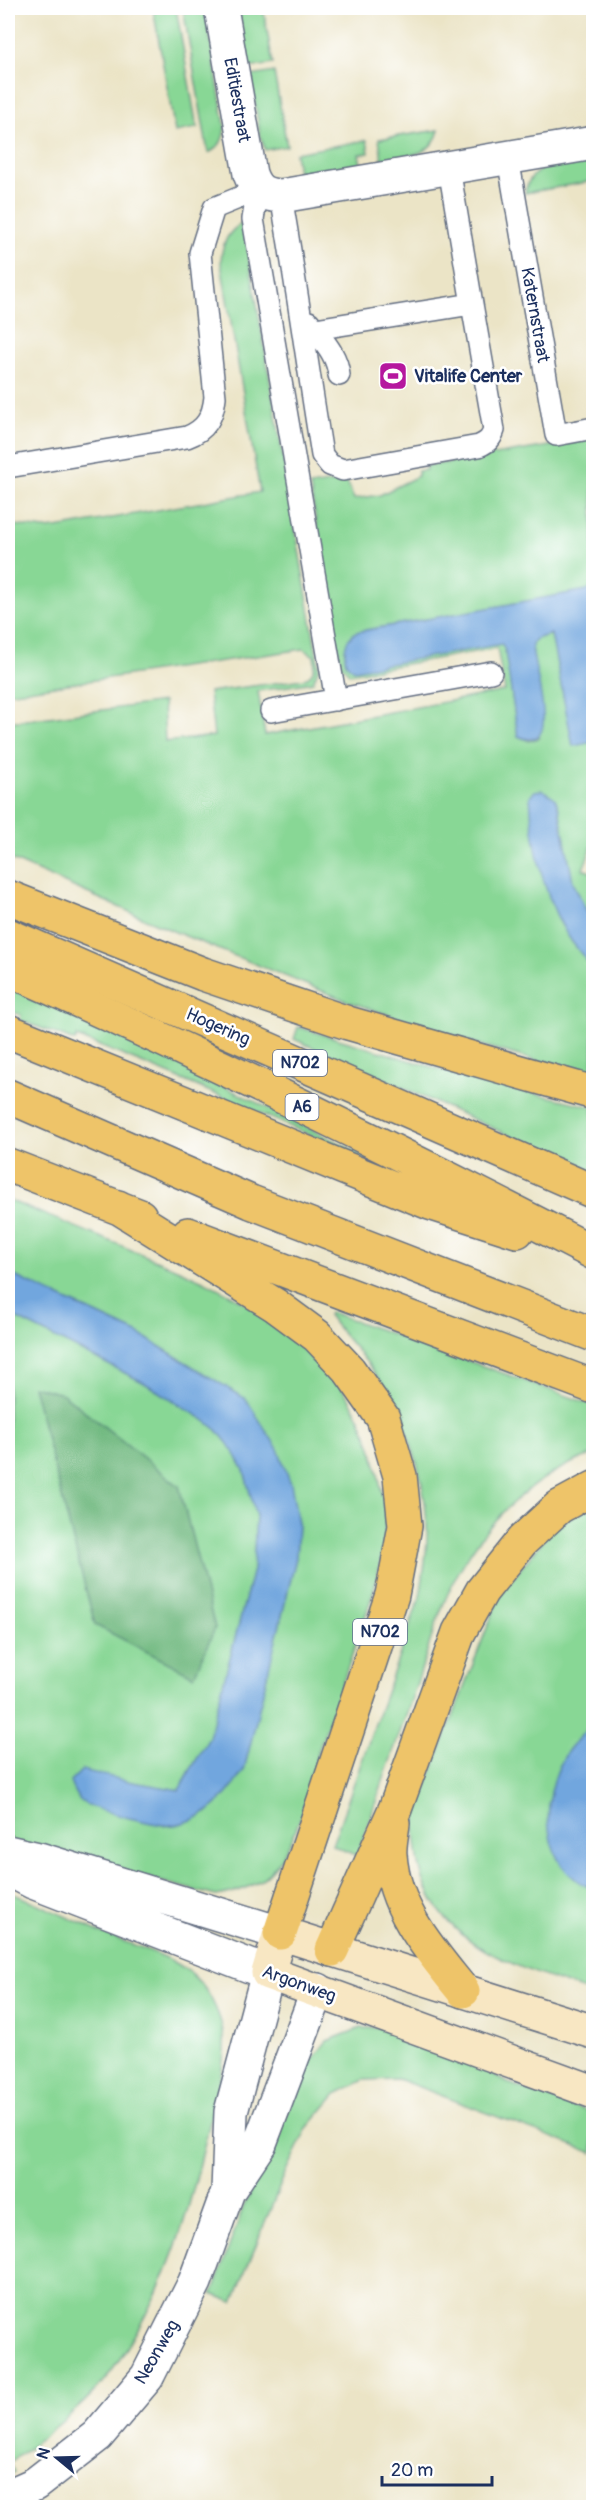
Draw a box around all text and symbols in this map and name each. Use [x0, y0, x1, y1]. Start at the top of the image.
street label: Editiestraat [218, 56, 256, 145]
street label: Katernstraat [515, 266, 555, 365]
sports icon: Vitalife Center [377, 360, 409, 392]
place label: Vitalife Center [414, 365, 523, 388]
street label: Hogering [182, 1003, 254, 1051]
road number: N702 [273, 1050, 327, 1076]
road number: A6 [286, 1094, 318, 1120]
road number: N702 [353, 1619, 407, 1645]
street label: Argonweg [259, 1960, 339, 2008]
street label: Neonweg [129, 2316, 185, 2388]
north arrow [27, 2428, 87, 2488]
text: N [33, 2445, 55, 2462]
scale bar [382, 2449, 492, 2487]
text: 20 m [391, 2459, 433, 2482]

